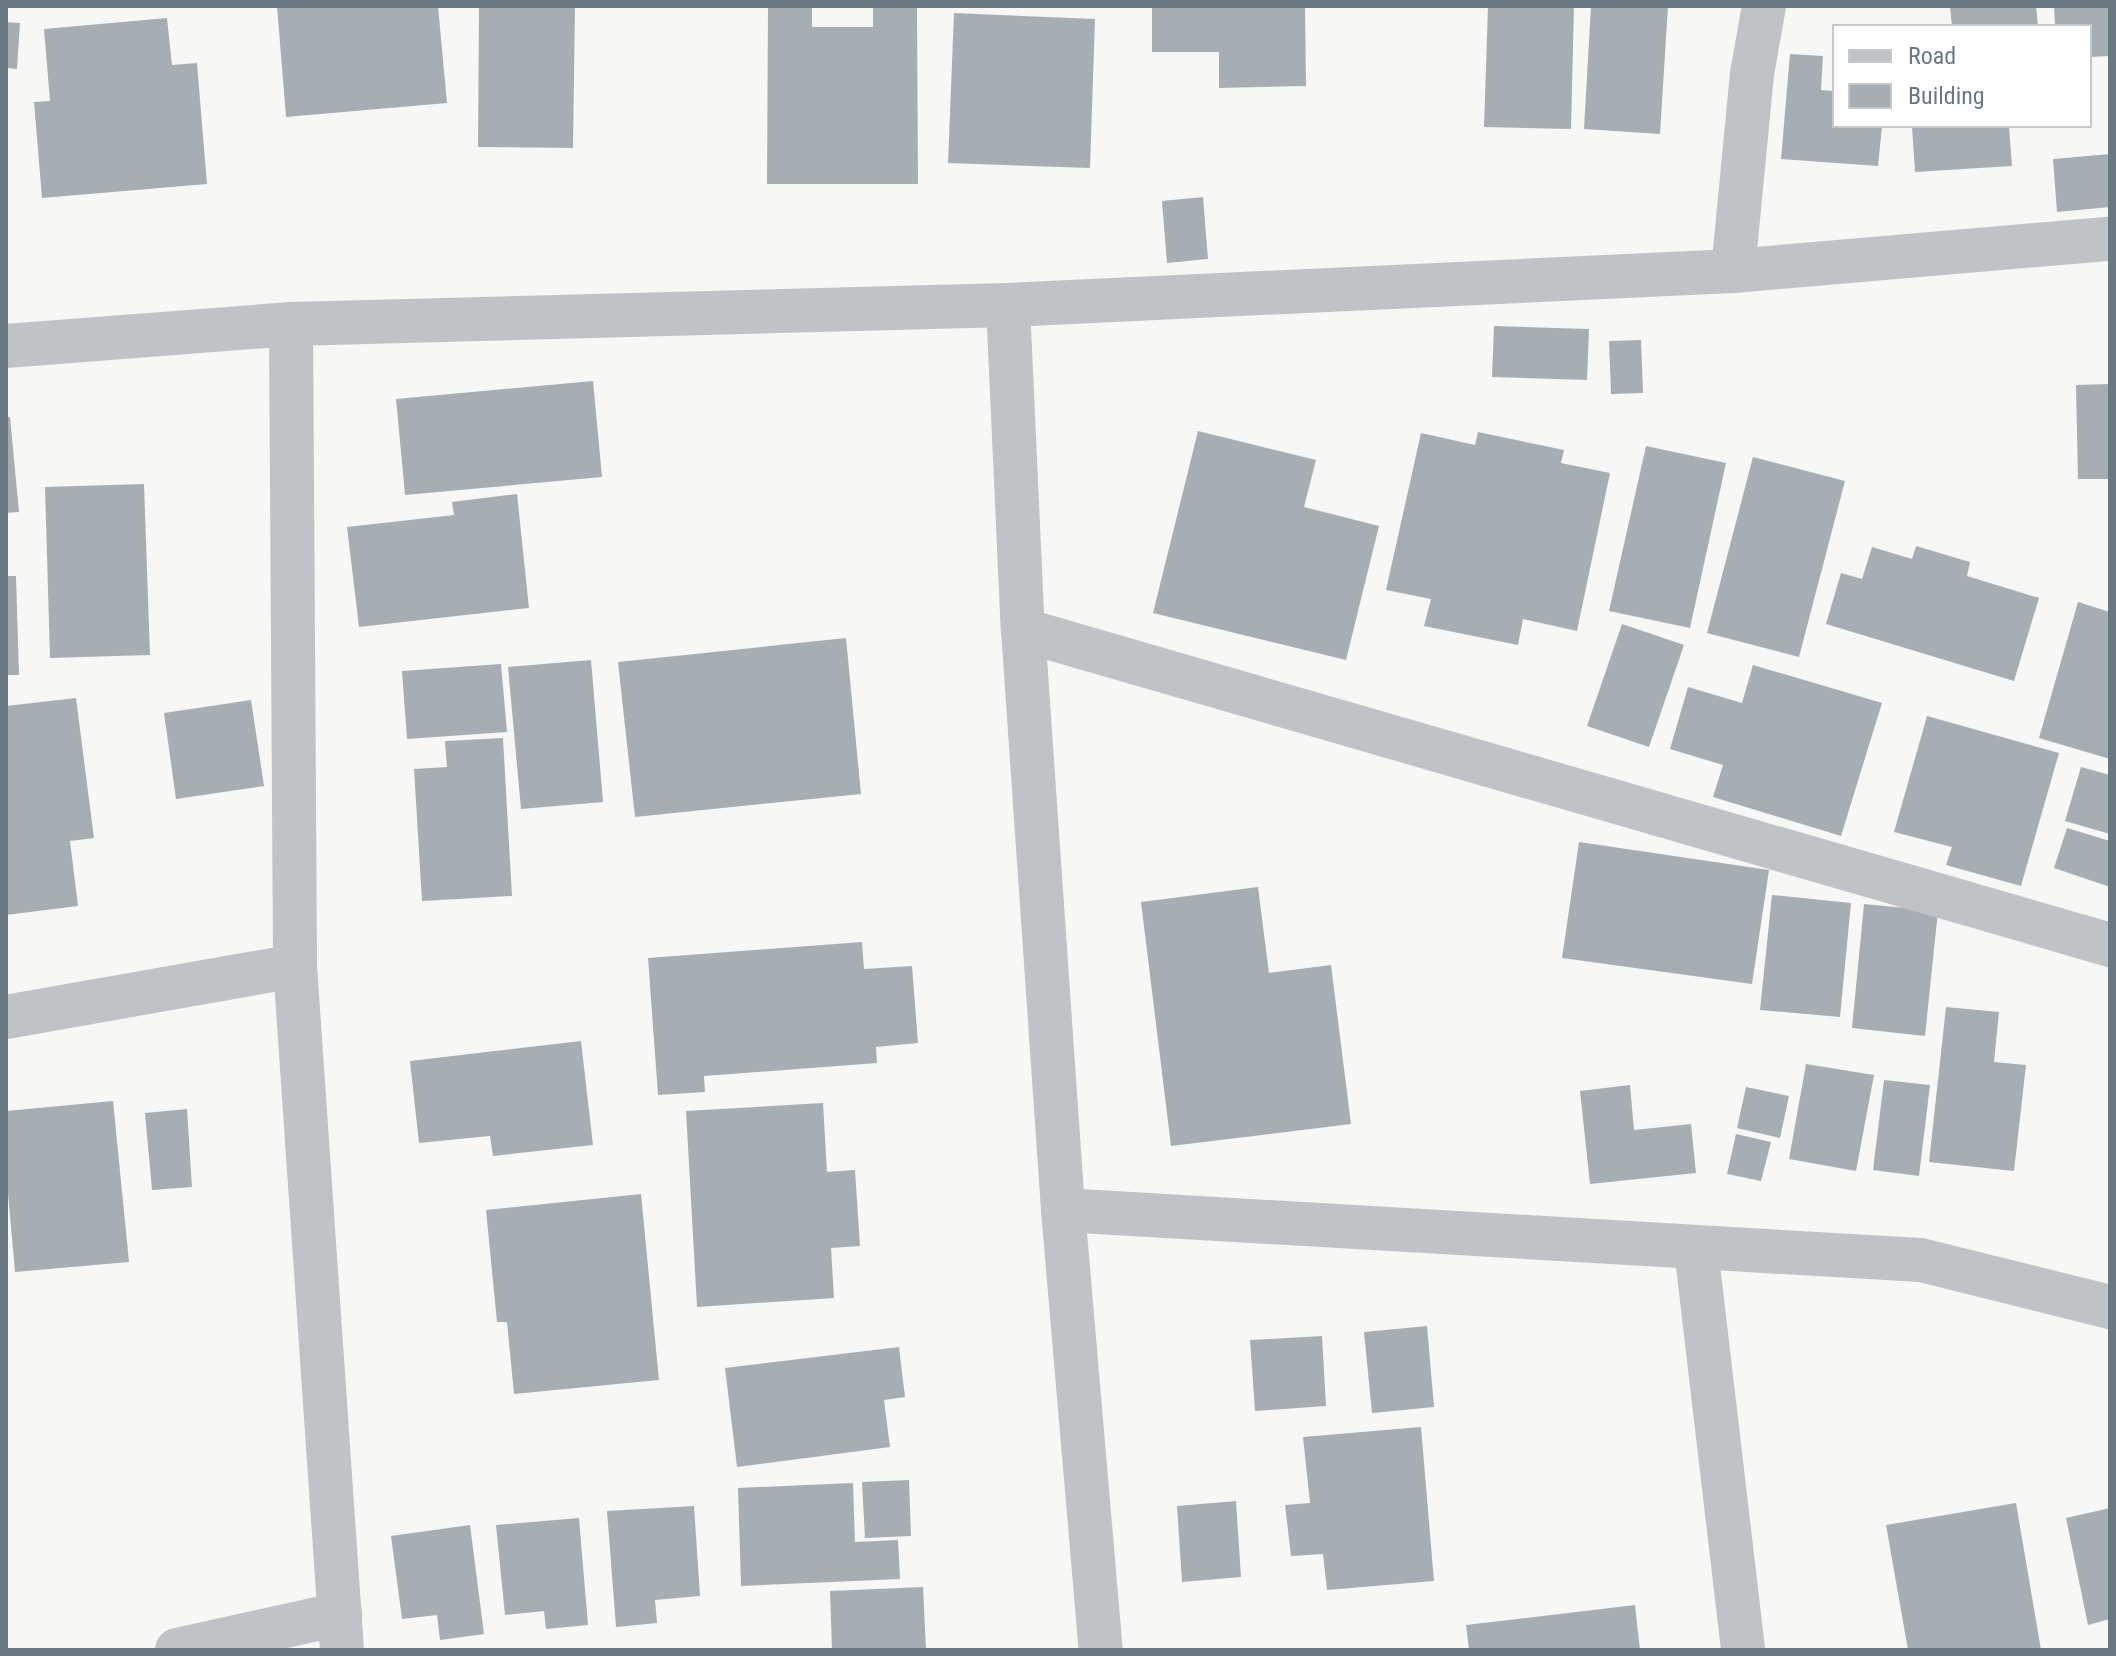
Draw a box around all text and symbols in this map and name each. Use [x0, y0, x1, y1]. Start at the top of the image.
legend [1832, 24, 2092, 128]
text: Road [1908, 42, 1956, 70]
text: Building [1908, 82, 1985, 110]

